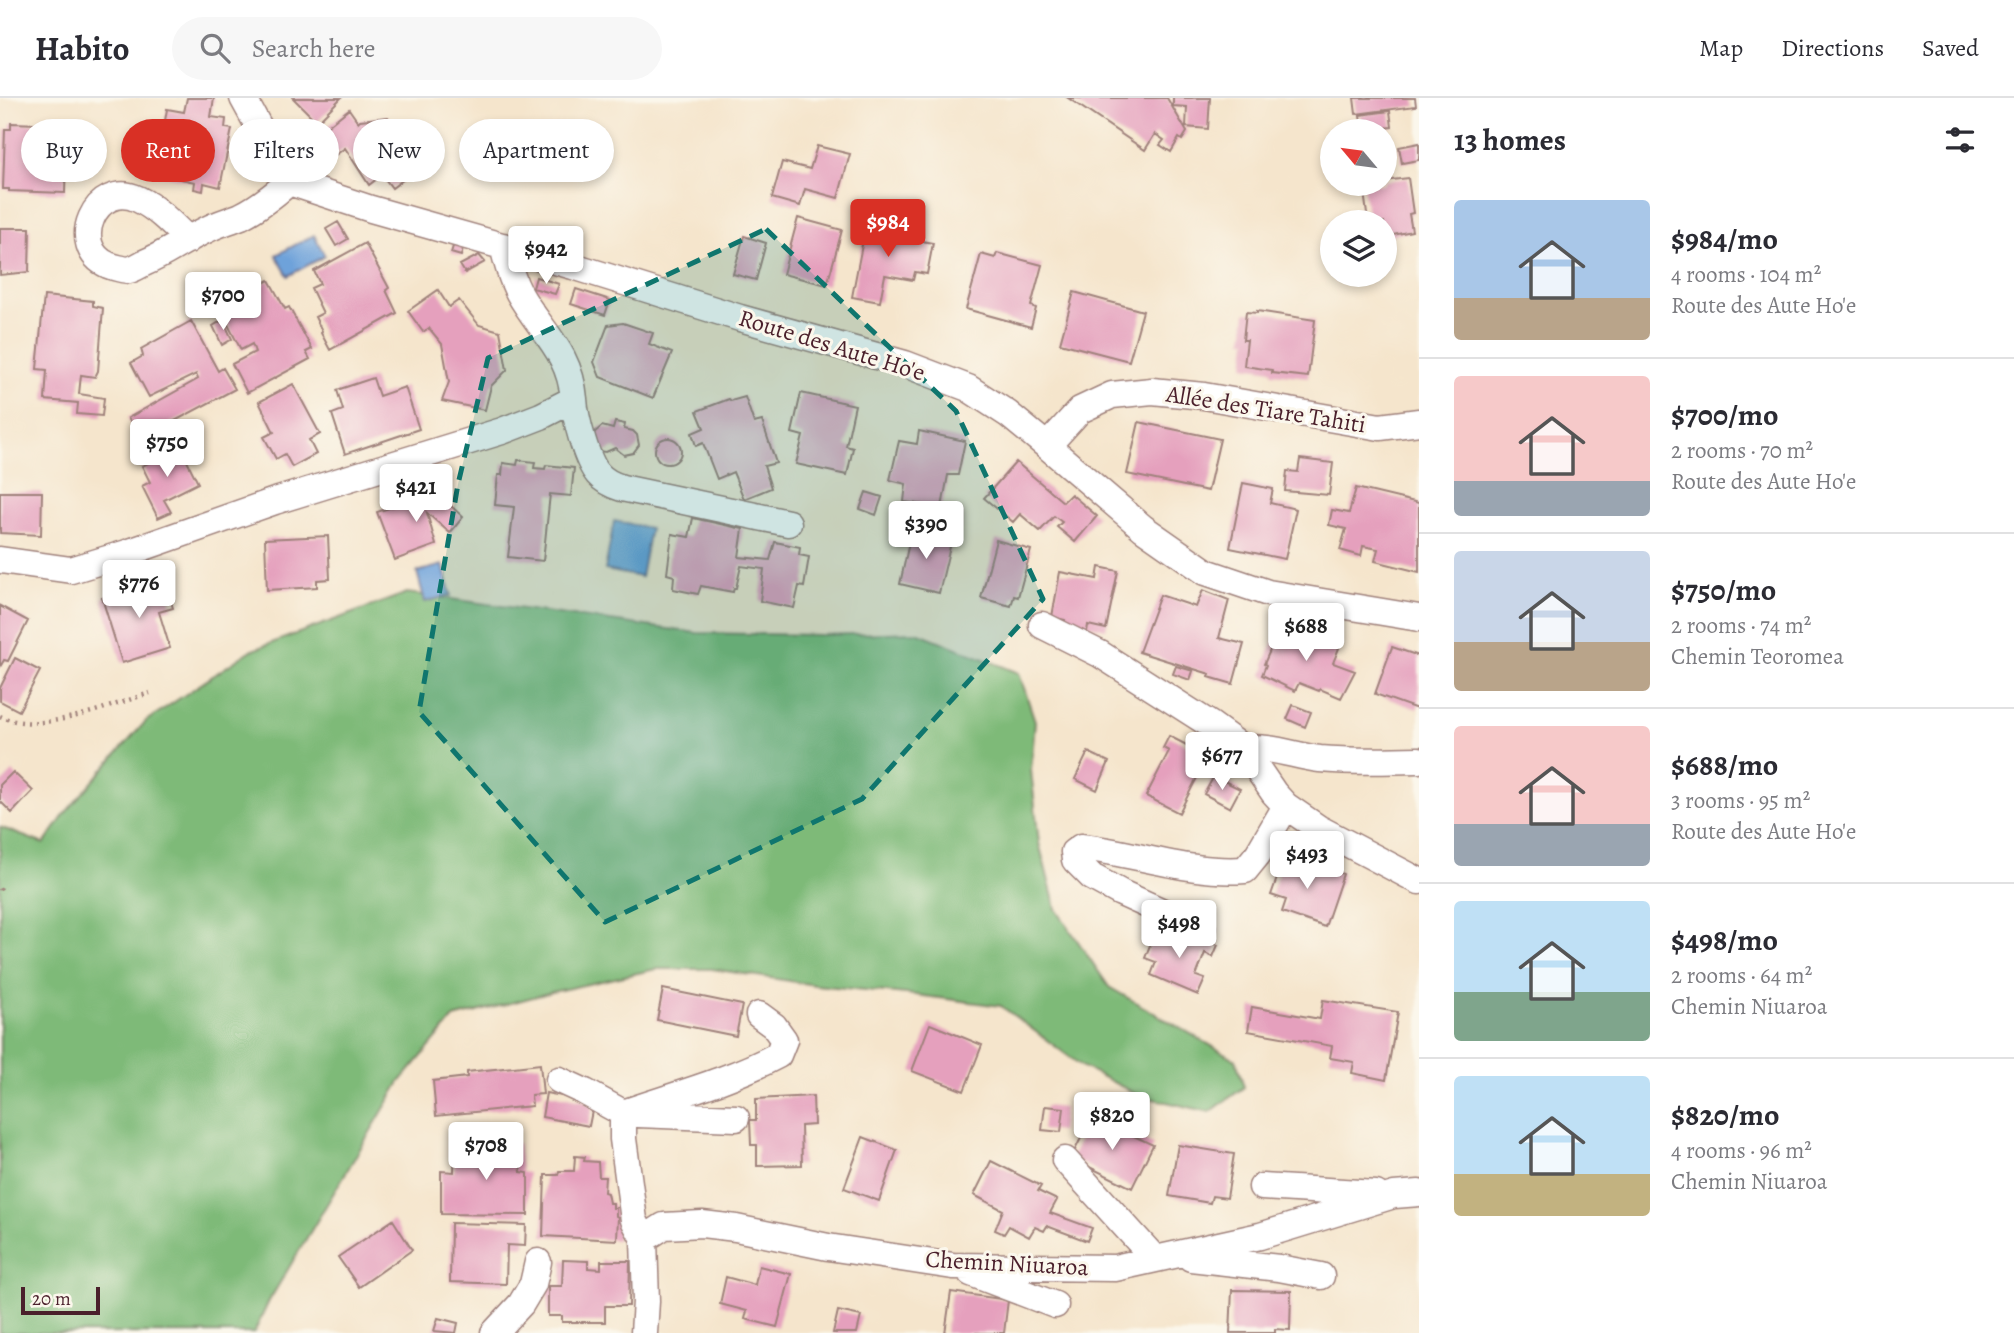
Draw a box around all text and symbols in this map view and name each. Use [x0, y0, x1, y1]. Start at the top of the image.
search box [172, 17, 662, 80]
text: Habito [35, 26, 130, 71]
icon: search [196, 29, 234, 67]
text: Search here [252, 31, 375, 66]
text: Map [1699, 32, 1743, 64]
text: Directions [1781, 32, 1884, 64]
text: Saved [1922, 32, 1979, 64]
chip: Buy [21, 119, 107, 182]
chip: Rent [121, 119, 215, 182]
chip: Filters [229, 119, 339, 182]
chip: New [353, 119, 445, 182]
chip: Apartment [459, 119, 614, 182]
north arrow [1320, 119, 1396, 196]
map controls [1320, 119, 1397, 287]
text: 13 homes [1454, 120, 1566, 160]
icon: filters [1941, 121, 1979, 159]
pin: $984 [847, 200, 929, 259]
text: $984 [866, 206, 910, 237]
button: layers [1320, 210, 1397, 287]
text: $984/mo [1671, 219, 1778, 259]
pin: $942 [505, 226, 587, 286]
icon: home [1510, 228, 1594, 312]
text: $942 [524, 233, 568, 264]
text: 4 rooms · 104 m² [1671, 259, 1821, 290]
pin: $700 [182, 272, 264, 332]
text: $700 [201, 279, 245, 310]
text: Route des Aute Ho'e [1671, 290, 1856, 321]
street label: Route des Aute Ho'e [735, 301, 929, 389]
street label: Allée des Tiare Tahiti [1163, 377, 1368, 441]
text: $700/mo [1671, 395, 1778, 435]
icon: home [1510, 404, 1594, 488]
pin: $750 [126, 420, 208, 479]
text: $750 [146, 426, 188, 457]
text: 2 rooms · 70 m² [1671, 435, 1813, 466]
pin: $421 [375, 464, 457, 524]
text: Route des Aute Ho'e [1671, 466, 1856, 497]
text: $421 [396, 471, 436, 502]
pin: $390 [885, 502, 967, 561]
text: $390 [905, 508, 947, 539]
pin: $776 [98, 560, 180, 620]
text: $776 [118, 567, 160, 598]
text: $750/mo [1671, 570, 1776, 610]
icon: home [1510, 579, 1594, 663]
pin: $688 [1265, 603, 1347, 663]
text: $688 [1284, 610, 1328, 641]
text: 2 rooms · 74 m² [1671, 610, 1811, 641]
text: Chemin Teoromea [1671, 641, 1844, 672]
pin: $677 [1181, 732, 1263, 792]
text: $677 [1201, 739, 1243, 770]
text: $688/mo [1671, 745, 1778, 785]
icon: home [1510, 754, 1594, 838]
text: 3 rooms · 95 m² [1671, 785, 1810, 816]
text: Route des Aute Ho'e [1671, 816, 1856, 847]
pin: $493 [1266, 832, 1348, 891]
text: $493 [1286, 838, 1328, 869]
pin: $498 [1138, 900, 1220, 960]
text: $498 [1157, 907, 1201, 938]
text: $498/mo [1671, 920, 1778, 960]
icon: home [1510, 929, 1594, 1013]
text: 2 rooms · 64 m² [1671, 960, 1812, 991]
text: Chemin Niuaroa [1671, 991, 1827, 1022]
pin: $820 [1071, 1093, 1153, 1152]
text: $820/mo [1671, 1095, 1779, 1135]
text: $820 [1090, 1099, 1134, 1130]
icon: home [1510, 1104, 1594, 1188]
pin: $708 [445, 1122, 527, 1182]
text: $708 [464, 1129, 508, 1160]
text: 4 rooms · 96 m² [1671, 1135, 1812, 1166]
text: Chemin Niuaroa [1671, 1166, 1827, 1197]
street label: Chemin Niuaroa [925, 1243, 1090, 1283]
scale bar [21, 1284, 100, 1316]
text: 20 m [32, 1286, 71, 1312]

